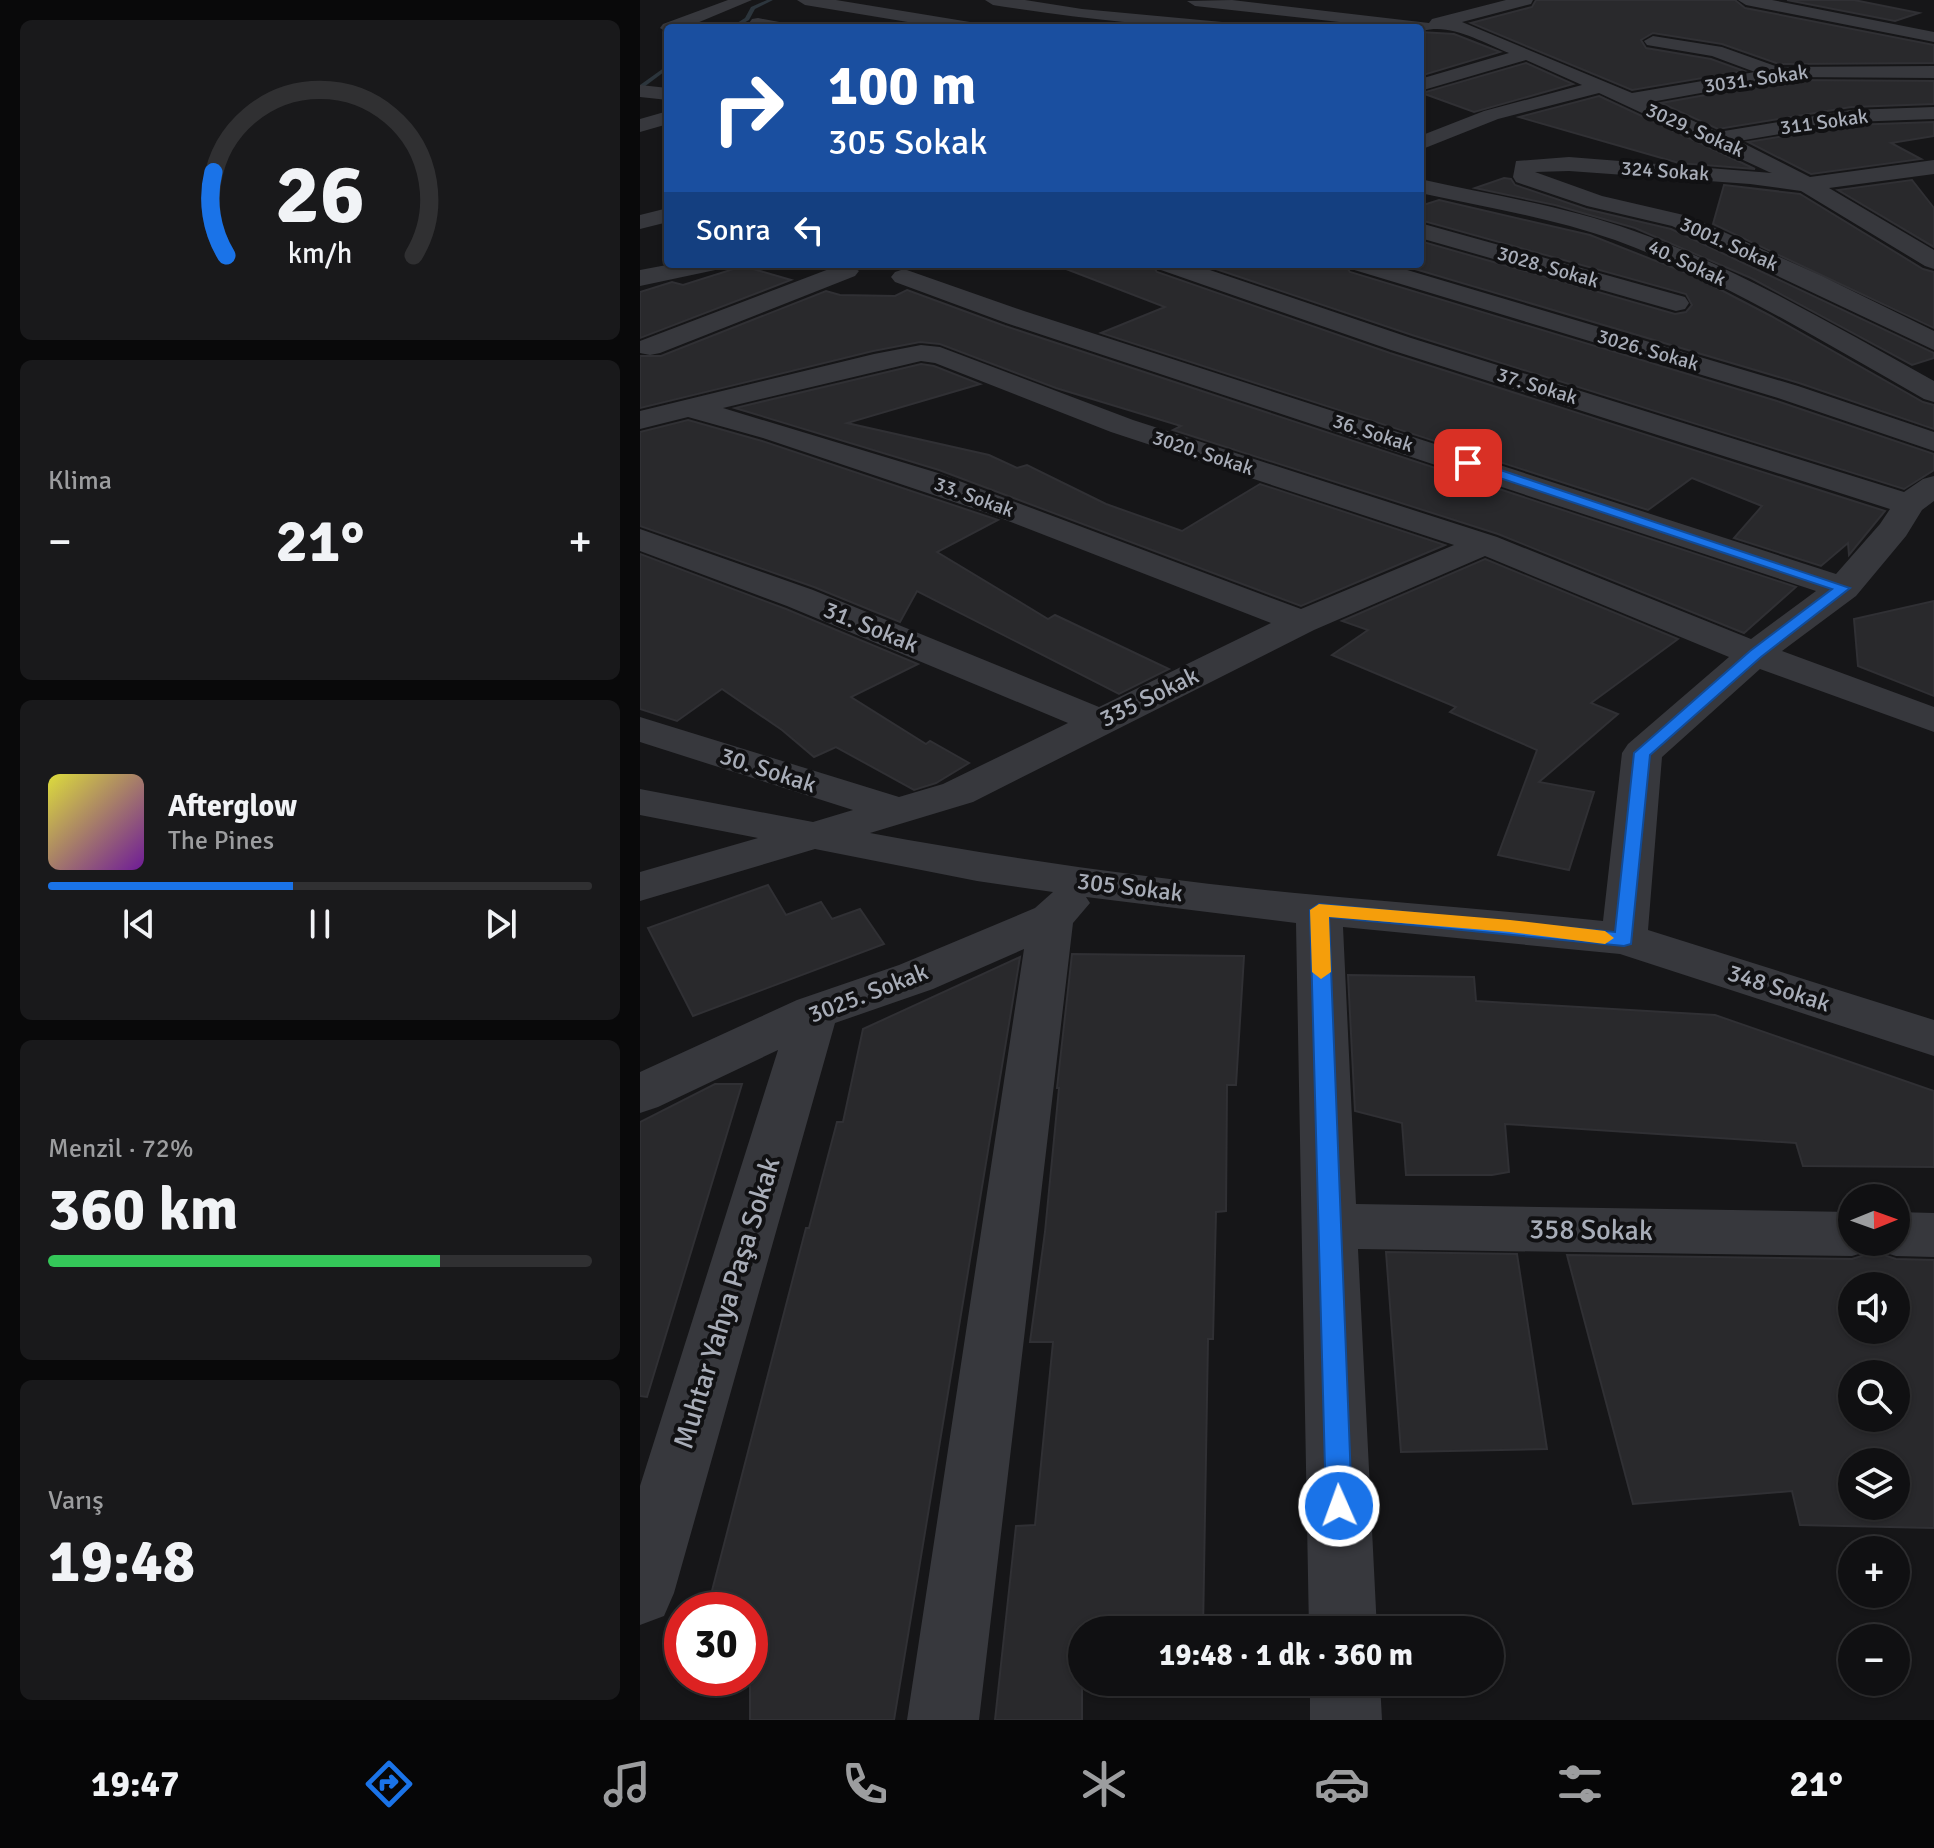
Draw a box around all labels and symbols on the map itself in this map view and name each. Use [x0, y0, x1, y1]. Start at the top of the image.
street label: 3031. Sokak [1702, 59, 1810, 99]
street label: 3029. Sokak [1642, 97, 1748, 163]
street label: 311 Sokak [1778, 103, 1870, 141]
street label: 324 Sokak [1620, 155, 1710, 187]
street label: 3001. Sokak [1676, 211, 1782, 277]
street label: 40. Sokak [1644, 234, 1730, 292]
street label: 3028. Sokak [1494, 241, 1602, 293]
street label: 3026. Sokak [1594, 324, 1702, 376]
street label: 37. Sokak [1494, 362, 1580, 410]
street label: 36. Sokak [1330, 408, 1416, 458]
street label: 3020. Sokak [1149, 425, 1257, 481]
pin [1434, 429, 1502, 497]
street label: 33. Sokak [931, 471, 1017, 523]
street label: 31. Sokak [819, 594, 923, 660]
street label: 335 Sokak [1095, 660, 1203, 734]
street label: 30. Sokak [716, 740, 820, 800]
street label: 305 Sokak [1075, 866, 1185, 908]
street label: 3025. Sokak [804, 957, 932, 1029]
street label: 348 Sokak [1724, 957, 1834, 1019]
street label: Muhtar Yahya Paşa Sokak [666, 1153, 788, 1453]
north arrow [1838, 1184, 1910, 1256]
street label: 358 Sokak [1529, 1212, 1653, 1248]
position arrow [1297, 1464, 1381, 1548]
speed limit sign: 30 [664, 1592, 768, 1696]

